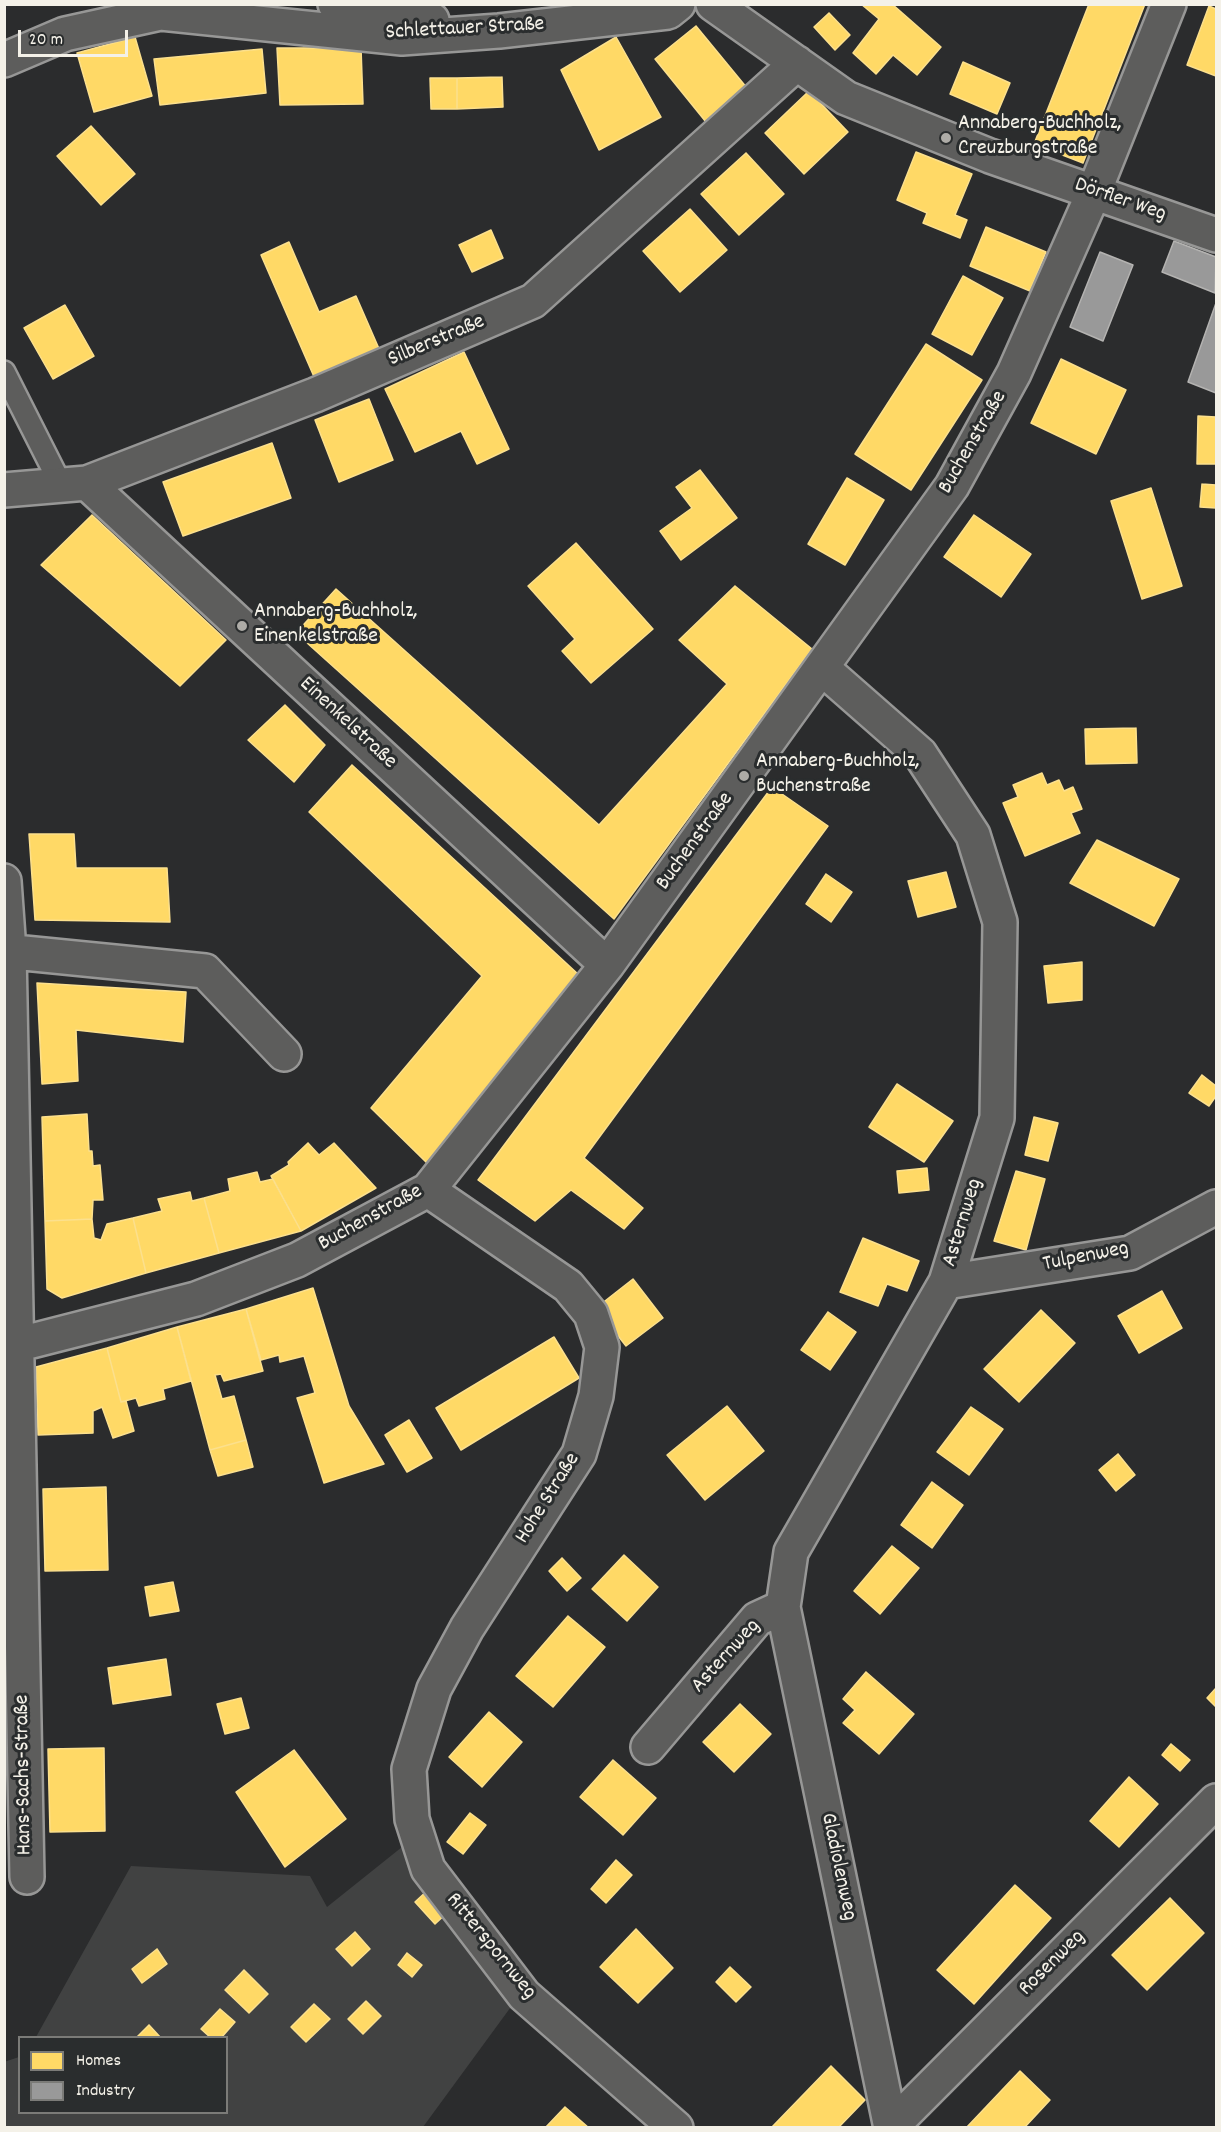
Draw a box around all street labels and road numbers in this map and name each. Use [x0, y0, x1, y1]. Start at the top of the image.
street label: Schlettauer Straße [385, 13, 545, 47]
street label: Dörfler Weg [1071, 173, 1169, 229]
street label: Silberstraße [385, 310, 489, 374]
street label: Buchenstraße [934, 387, 1014, 499]
street label: Einenkelstraße [293, 672, 401, 776]
street label: Buchenstraße [652, 788, 740, 896]
street label: Asternweg [938, 1176, 990, 1270]
street label: Buchenstraße [314, 1180, 428, 1258]
street label: Tulpenweg [1041, 1237, 1131, 1279]
street label: Hohe Straße [511, 1449, 587, 1549]
street label: Asternweg [687, 1614, 767, 1700]
street label: Hans-Sachs-Straße [10, 1694, 40, 1856]
street label: Gladiolenweg [813, 1811, 861, 1923]
street label: Ritterspornweg [439, 1888, 541, 2006]
street label: Rosenweg [1014, 1925, 1092, 2003]

